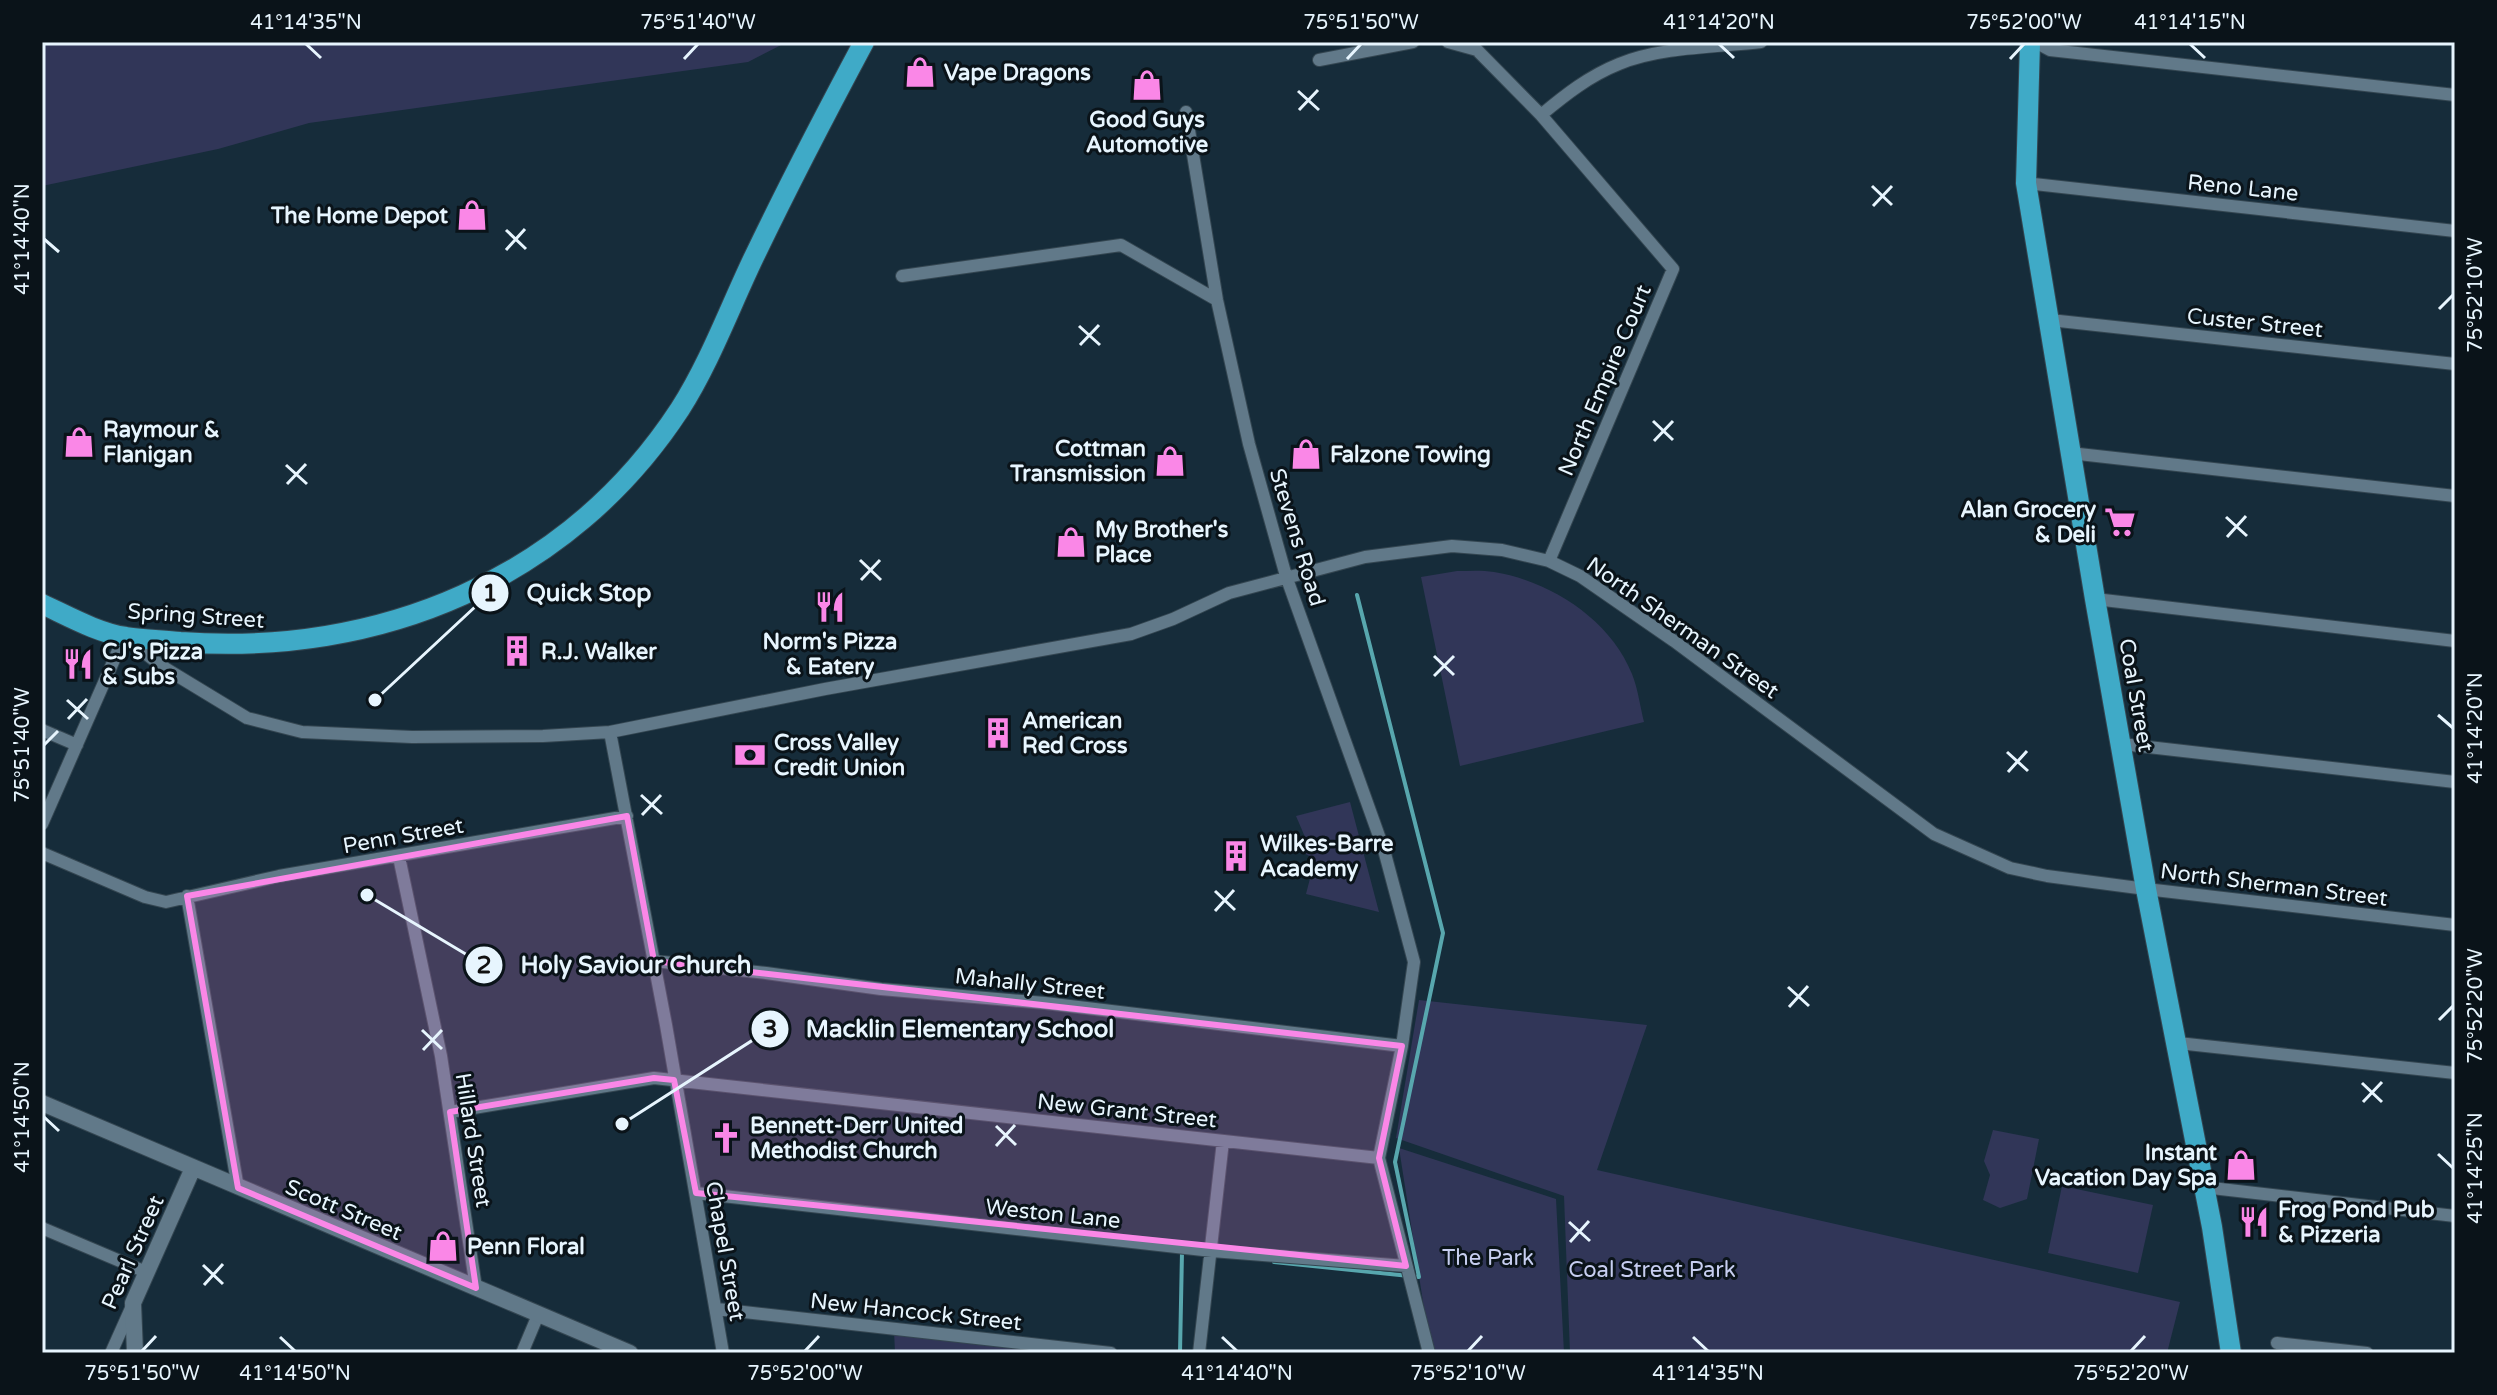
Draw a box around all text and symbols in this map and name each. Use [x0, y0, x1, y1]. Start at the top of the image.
text: 41°14'35"N [250, 11, 362, 35]
text: 75°51'40"W [640, 11, 756, 35]
text: 75°51'50"W [1303, 11, 1419, 35]
text: 41°14'20"N [1663, 11, 1775, 35]
text: 75°52'00"W [1966, 11, 2082, 35]
text: 41°14'15"N [2134, 11, 2246, 35]
shop icon: Vape Dragons [903, 55, 937, 89]
place label: Vape Dragons [944, 60, 1091, 86]
shop icon: Good Guys Automotive [1130, 68, 1164, 102]
place label: Good Guys Automotive [1086, 107, 1208, 158]
street label: Reno Lane [2186, 169, 2300, 207]
text: 41°14'40"N [11, 183, 35, 295]
shop icon: The Home Depot [455, 198, 489, 232]
place label: The Home Depot [270, 203, 449, 229]
text: 75°52'10"W [2464, 237, 2488, 353]
street label: North Empire Court [1553, 281, 1657, 480]
street label: Custer Street [2186, 303, 2324, 343]
place label: Raymour & Flanigan [103, 417, 220, 468]
shop icon: Raymour & Flanigan [62, 425, 96, 459]
place label: Cottman Transmission [1009, 436, 1146, 487]
shop icon: Falzone Towing [1289, 437, 1323, 471]
place label: Falzone Towing [1330, 442, 1491, 468]
shop icon: Cottman Transmission [1153, 444, 1187, 478]
street label: Stevens Road [1264, 465, 1330, 609]
place label: Alan Grocery & Deli [1960, 497, 2096, 548]
supermarket icon: Alan Grocery & Deli [2103, 505, 2137, 539]
place label: My Brother's Place [1095, 517, 1229, 568]
shop icon: My Brother's Place [1054, 525, 1088, 559]
street label: North Sherman Street [1581, 552, 1784, 704]
callout: Quick Stop [470, 569, 667, 617]
text: 1 [482, 579, 498, 608]
text: Quick Stop [527, 579, 652, 608]
restaurant icon: Norm's Pizza & Eatery [813, 590, 847, 624]
street label: Spring Street [127, 598, 265, 634]
place label: Norm's Pizza & Eatery [763, 629, 897, 680]
building icon: R.J. Walker [500, 634, 534, 668]
street label: Coal Street [2113, 636, 2159, 754]
place label: CJ's Pizza & Subs [102, 639, 203, 690]
place label: R.J. Walker [541, 639, 657, 665]
restaurant icon: CJ's Pizza & Subs [61, 647, 95, 681]
text: 41°14'20"N [2464, 672, 2488, 784]
text: 75°51'40"W [11, 687, 35, 803]
place label: American Red Cross [1022, 708, 1128, 759]
building icon: American Red Cross [981, 716, 1015, 750]
place label: Cross Valley Credit Union [774, 730, 905, 781]
bank icon: Cross Valley Credit Union [733, 738, 767, 772]
street label: Penn Street [341, 813, 466, 859]
place label: Wilkes-Barre Academy [1260, 831, 1393, 882]
building icon: Wilkes-Barre Academy [1219, 839, 1253, 873]
street label: North Sherman Street [2159, 858, 2389, 912]
callout: Holy Saviour Church [464, 941, 767, 989]
text: 75°52'20"W [2464, 948, 2488, 1064]
text: 2 [476, 951, 492, 980]
text: Holy Saviour Church [521, 951, 751, 980]
street label: Mahally Street [954, 963, 1106, 1005]
callout: Macklin Elementary School [750, 1005, 1131, 1053]
text: 3 [762, 1015, 778, 1044]
text: Macklin Elementary School [806, 1015, 1114, 1044]
text: 41°14'50"N [11, 1061, 35, 1173]
street label: Hillard Street [450, 1071, 496, 1209]
street label: New Grant Street [1036, 1089, 1218, 1133]
text: 41°14'25"N [2464, 1112, 2488, 1224]
place label: Bennett-Derr United Methodist Church [750, 1113, 964, 1164]
church icon: Bennett-Derr United Methodist Church [709, 1121, 743, 1155]
place label: Instant Vacation Day Spa [2035, 1140, 2218, 1191]
shop icon: Instant Vacation Day Spa [2224, 1148, 2258, 1182]
street label: Scott Street [282, 1174, 406, 1246]
street label: Chapel Street [700, 1179, 750, 1323]
street label: Pearl Street [96, 1191, 170, 1313]
street label: Weston Lane [984, 1194, 1122, 1234]
place label: Frog Pond Pub & Pizzeria [2278, 1197, 2435, 1248]
restaurant icon: Frog Pond Pub & Pizzeria [2237, 1205, 2271, 1239]
shop icon: Penn Floral [426, 1229, 460, 1263]
place label: Penn Floral [467, 1234, 585, 1260]
park label: The Park [1442, 1245, 1534, 1271]
park label: Coal Street Park [1568, 1257, 1736, 1283]
street label: New Hancock Street [809, 1288, 1023, 1336]
text: 75°51'50"W [84, 1362, 200, 1386]
text: 41°14'50"N [239, 1362, 351, 1386]
text: 75°52'00"W [747, 1362, 863, 1386]
text: 41°14'40"N [1181, 1362, 1293, 1386]
text: 75°52'10"W [1410, 1362, 1526, 1386]
text: 41°14'35"N [1652, 1362, 1764, 1386]
text: 75°52'20"W [2073, 1362, 2189, 1386]

